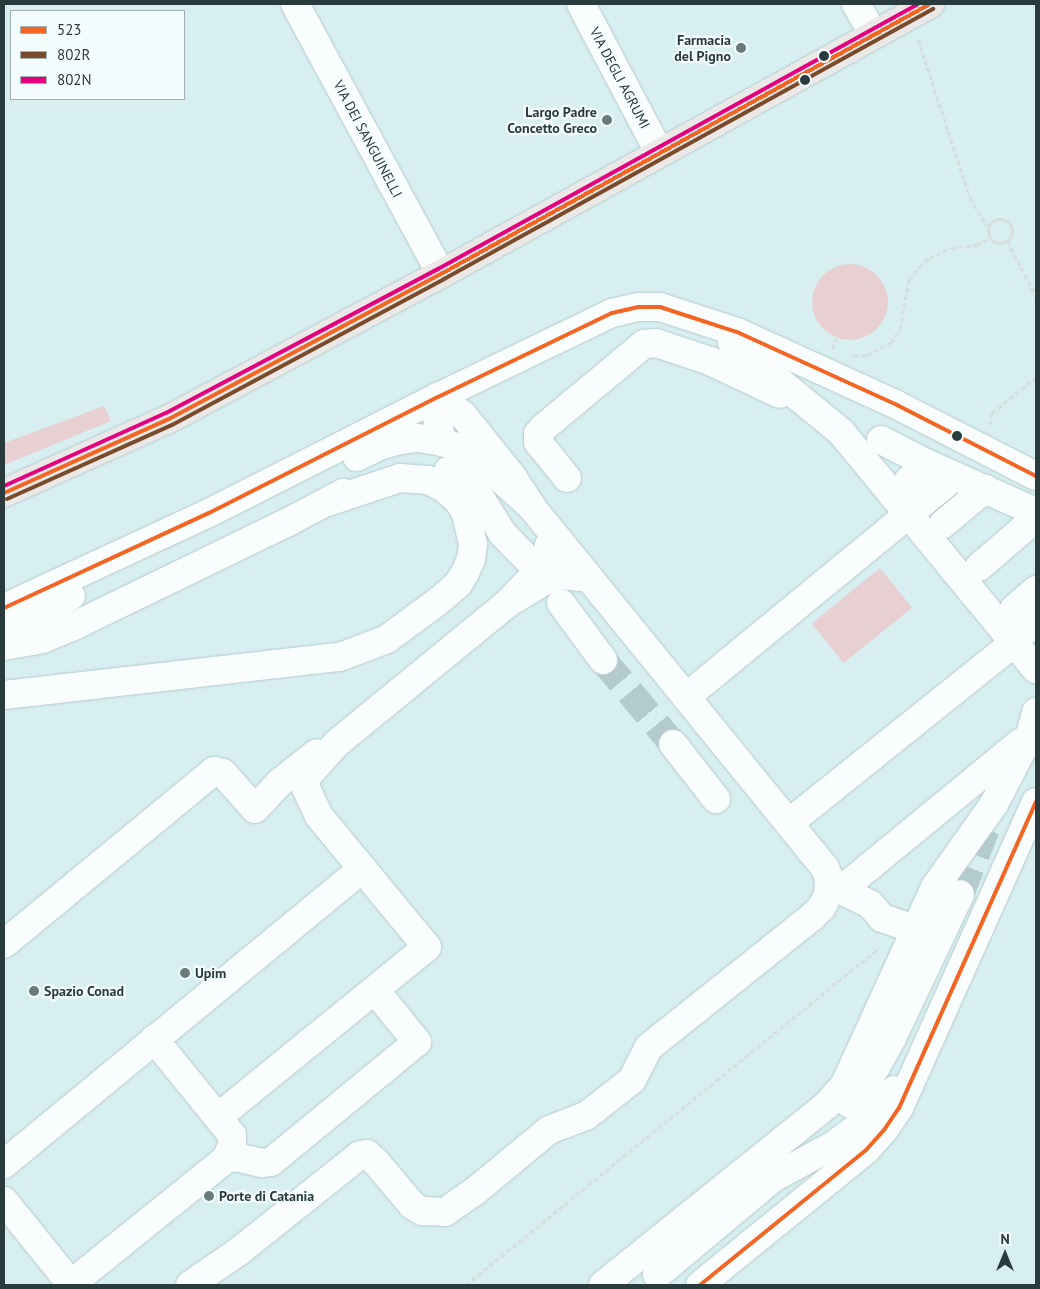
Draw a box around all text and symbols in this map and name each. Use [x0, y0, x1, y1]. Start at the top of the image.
legend [10, 10, 185, 100]
text: 523 [57, 20, 82, 39]
street label: VIA DEGLI AGRUMI [586, 24, 654, 132]
place label: Farmacia del Pigno [674, 32, 731, 64]
marker: Farmacia del Pigno [735, 42, 747, 54]
text: 802R [57, 45, 90, 64]
unlabelled marker [819, 51, 829, 61]
text: 802N [57, 70, 92, 89]
unlabelled marker [800, 75, 810, 85]
street label: VIA DEI SANGUINELLI [330, 77, 406, 201]
place label: Largo Padre Concetto Greco [507, 104, 597, 136]
marker: Largo Padre Concetto Greco [601, 114, 613, 126]
unlabelled marker [952, 431, 962, 441]
place label: Upim [195, 965, 226, 981]
marker: Upim [179, 967, 191, 979]
place label: Spazio Conad [44, 983, 124, 999]
marker: Spazio Conad [28, 985, 40, 997]
place label: Porte di Catania [219, 1188, 314, 1204]
marker: Porte di Catania [203, 1190, 215, 1202]
north arrow [980, 1229, 1030, 1279]
text: N [1000, 1230, 1010, 1248]

